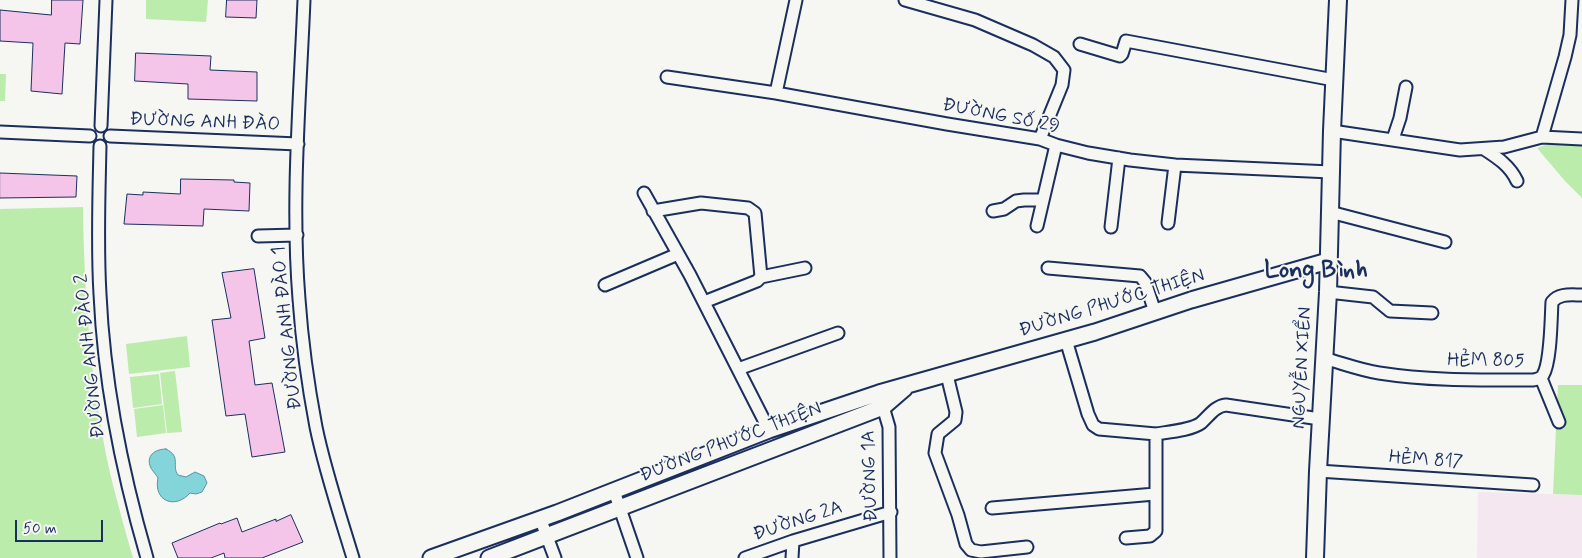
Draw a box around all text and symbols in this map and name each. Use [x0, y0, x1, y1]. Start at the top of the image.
street label: ĐƯỜNG SỐ 29 [940, 94, 1062, 140]
street label: ĐƯỜNG ANH ĐÀO [129, 109, 281, 137]
street label: ĐƯỜNG ANH ĐÀO 1 [268, 245, 308, 411]
district label: Long Bình [1264, 258, 1368, 286]
street label: ĐƯỜNG PHƯỚC THIỆN [1016, 265, 1208, 343]
street label: ĐƯỜNG ANH ĐÀO 2 [71, 273, 111, 439]
street label: NGUYỄN XIỂN [1288, 306, 1318, 430]
street label: HẺM 805 [1447, 351, 1525, 373]
street label: ĐƯỜNG PHƯỚC THIỆN [637, 398, 825, 488]
street label: ĐƯỜNG 1A [858, 430, 884, 522]
street label: HẺM 817 [1388, 447, 1464, 475]
street label: ĐƯỜNG 2A [751, 497, 845, 547]
scale bar [18, 510, 105, 542]
text: 50 m [23, 519, 57, 539]

